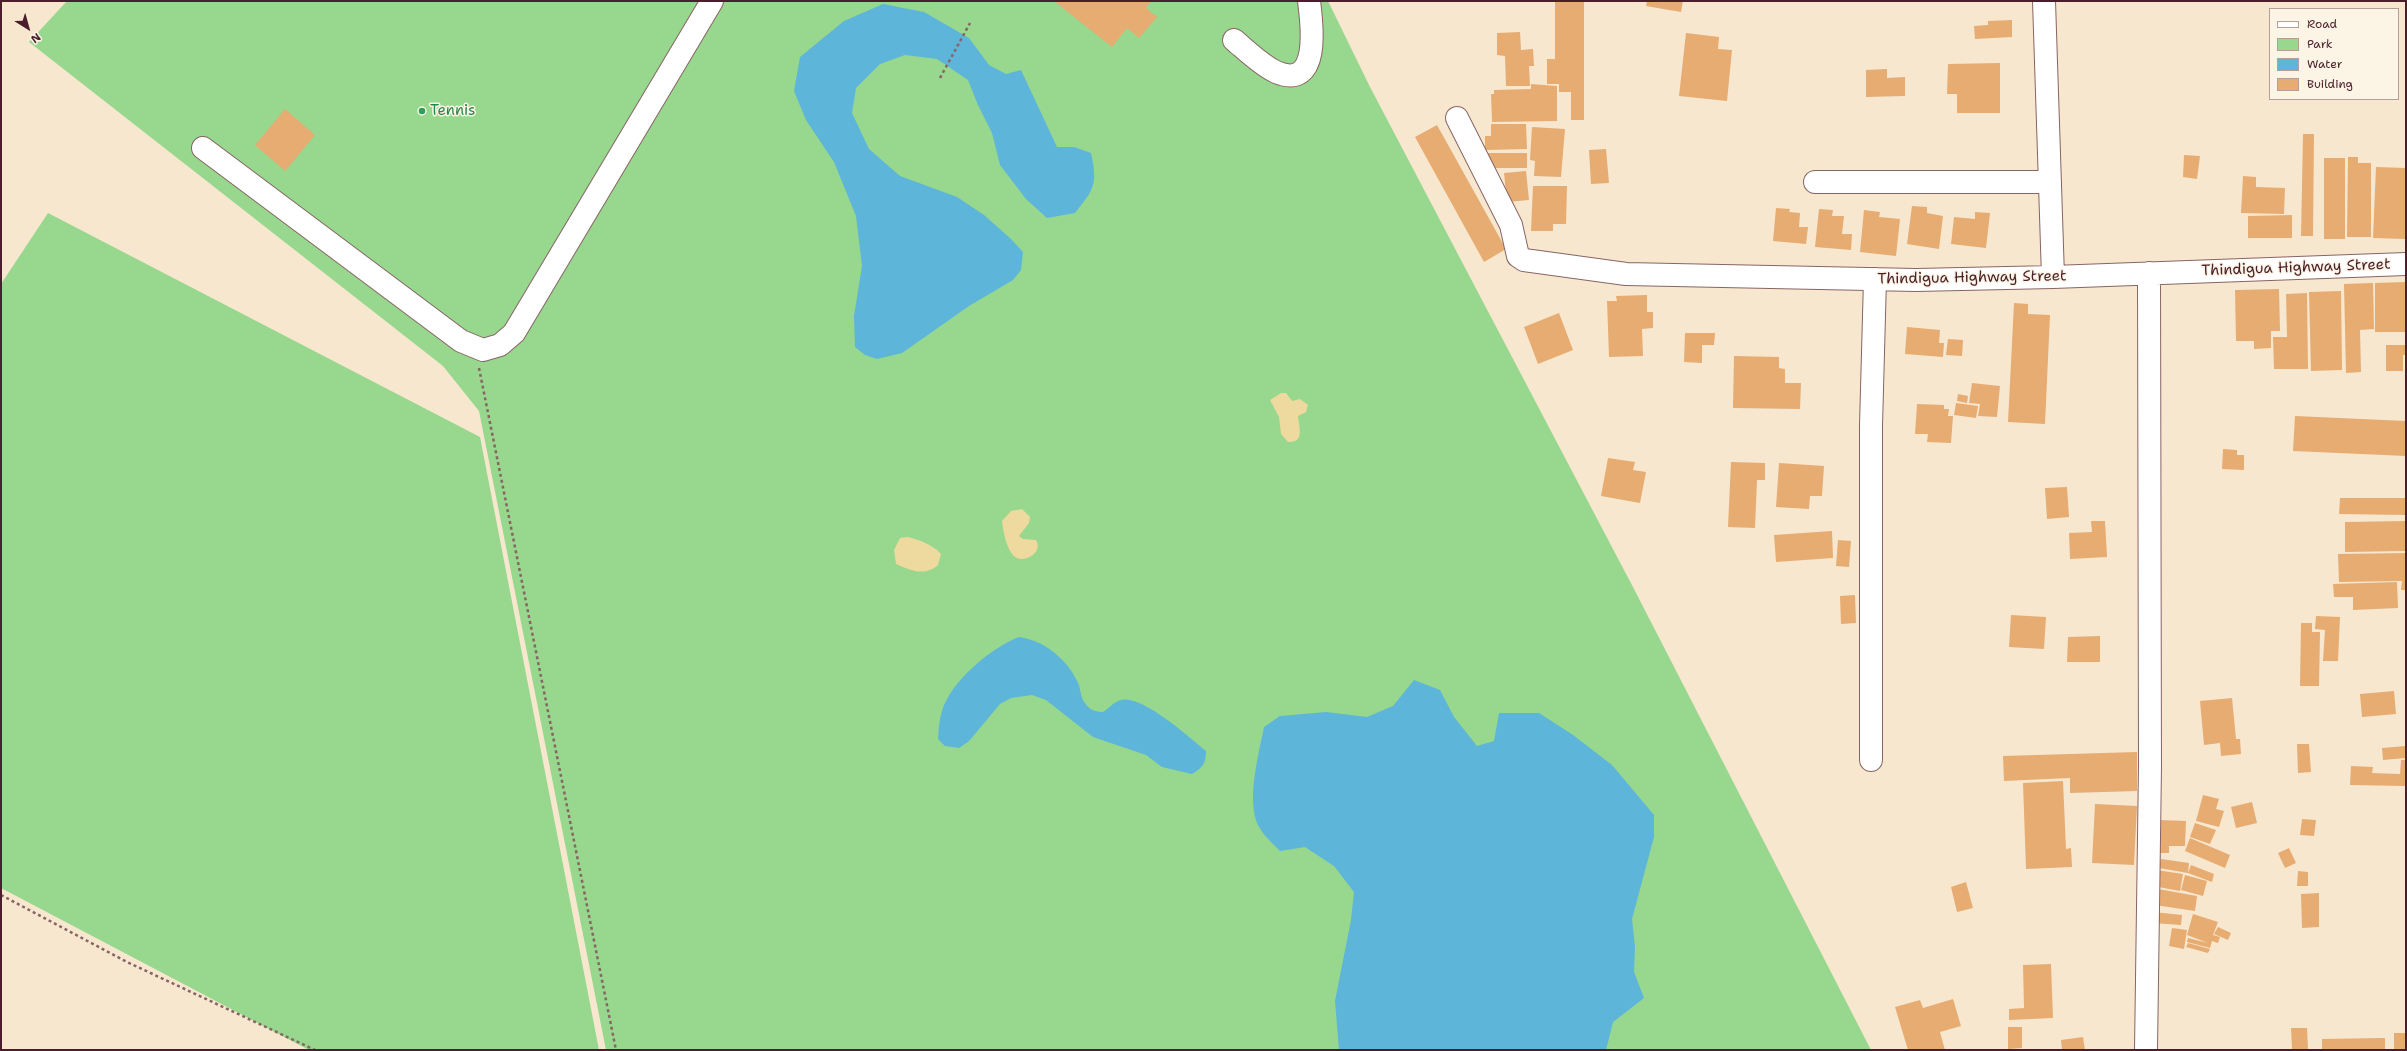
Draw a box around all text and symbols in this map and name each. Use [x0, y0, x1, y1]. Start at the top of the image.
north arrow [8, 8, 48, 48]
legend [2269, 8, 2399, 100]
text: Road [2307, 16, 2337, 32]
text: N [28, 29, 44, 47]
text: Park [2307, 36, 2333, 52]
text: Water [2307, 56, 2342, 72]
text: Building [2307, 76, 2353, 92]
place label: Tennis [430, 102, 475, 120]
marker: Tennis [417, 106, 427, 116]
street label: Thindigua Highway Street [2201, 256, 2391, 280]
street label: Thindigua Highway Street [1877, 267, 2067, 289]

